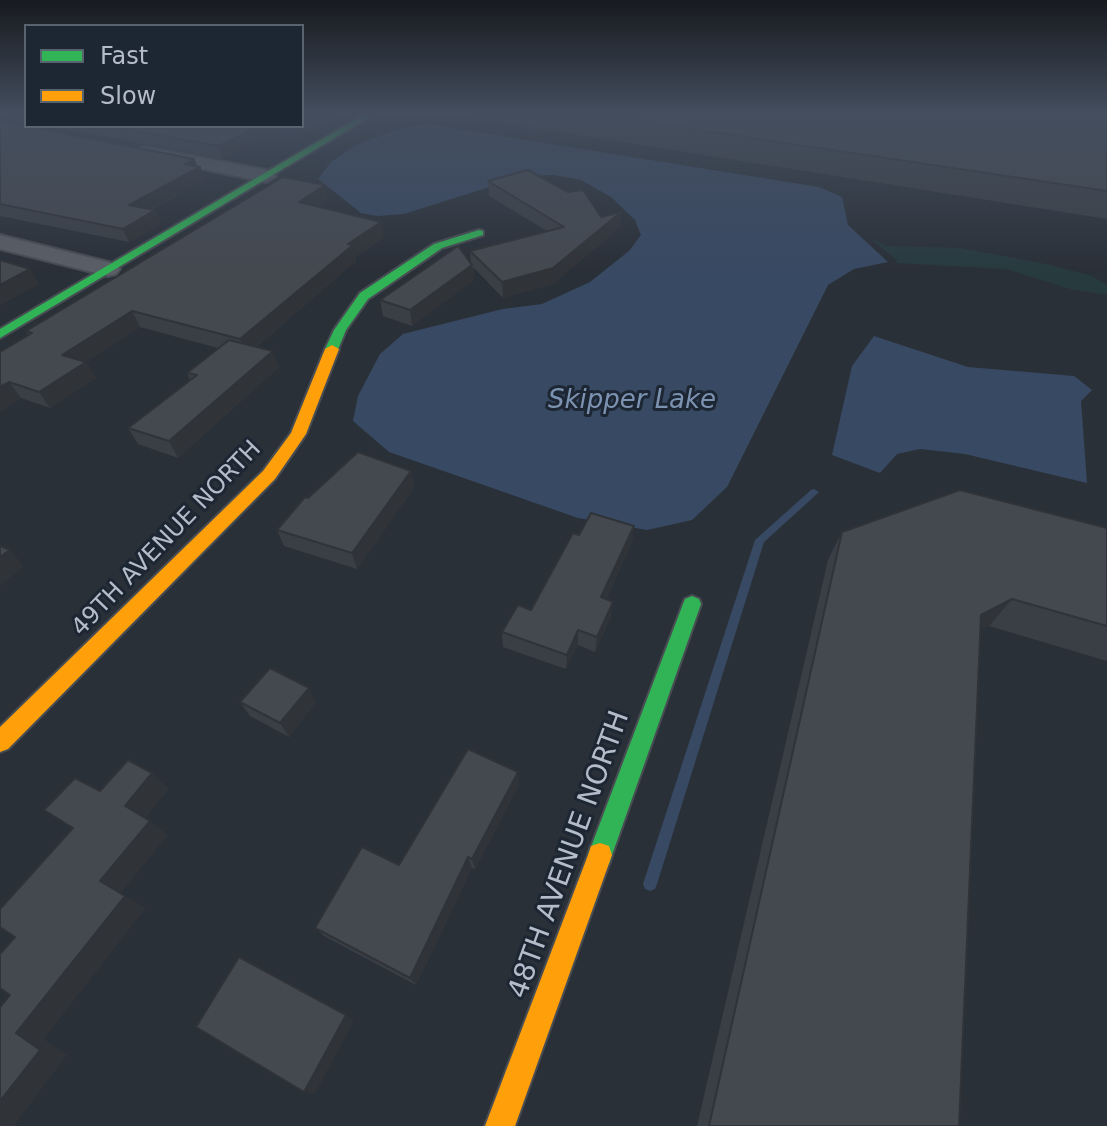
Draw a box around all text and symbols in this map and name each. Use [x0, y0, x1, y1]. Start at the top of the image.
legend [24, 24, 304, 128]
text: Fast [100, 42, 148, 70]
text: Slow [100, 82, 156, 110]
water label: Skipper Lake [548, 385, 716, 417]
street label: 49TH AVENUE NORTH [66, 435, 268, 643]
street label: 48TH AVENUE NORTH [502, 707, 638, 1003]

